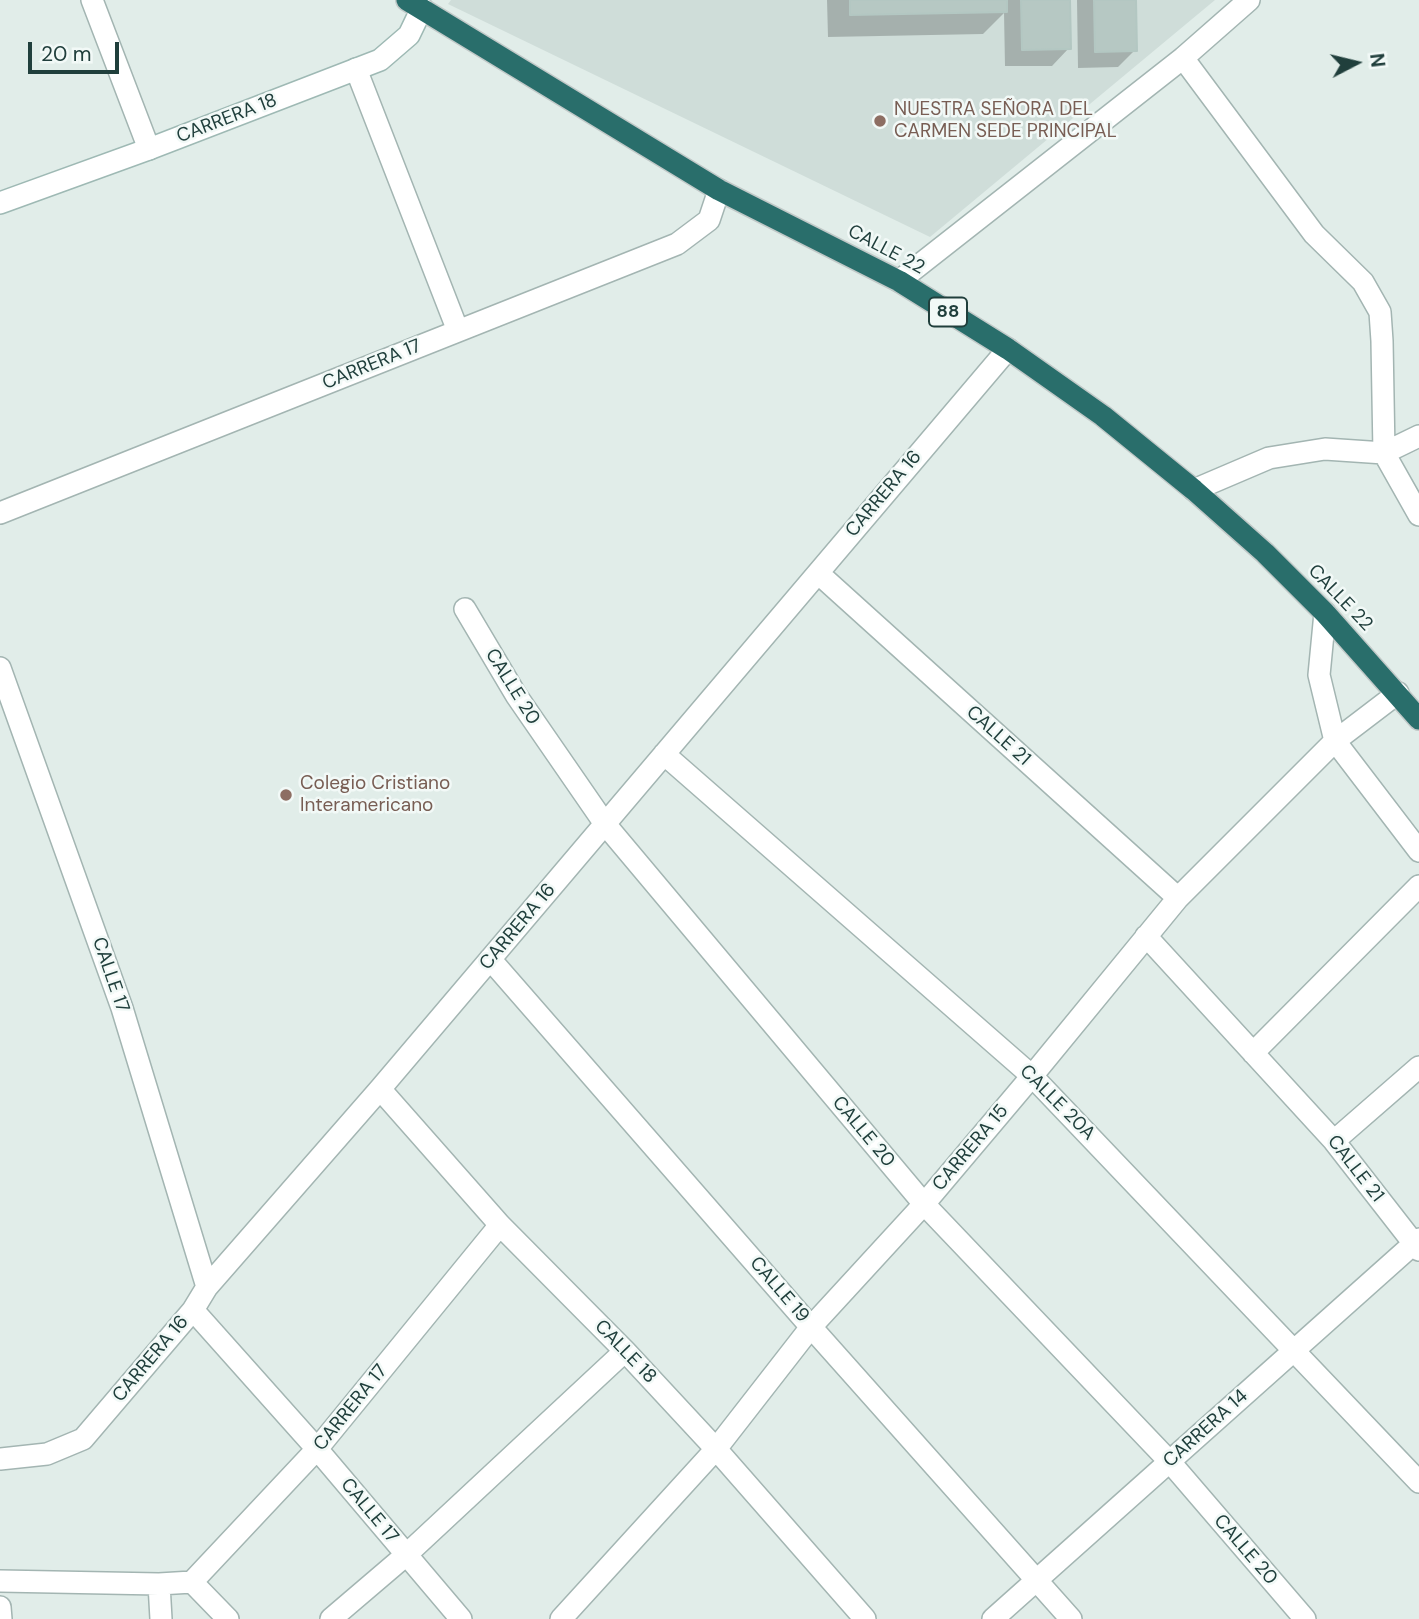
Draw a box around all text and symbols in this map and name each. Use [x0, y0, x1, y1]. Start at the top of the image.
scale bar [32, 28, 122, 72]
north arrow [1321, 28, 1391, 98]
text: 20 m [41, 40, 92, 68]
text: N [1364, 52, 1391, 69]
street label: CARRERA 18 [174, 89, 280, 149]
place label: NUESTRA SEÑORA DEL CARMEN SEDE PRINCIPAL [894, 99, 1117, 143]
marker: NUESTRA SEÑORA DEL CARMEN SEDE PRINCIPAL [872, 113, 888, 129]
street label: CALLE 22 [844, 220, 928, 280]
road number: 88 [929, 298, 967, 326]
street label: CARRERA 17 [319, 335, 425, 395]
street label: CARRERA 16 [841, 446, 927, 542]
street label: CALLE 22 [1303, 560, 1377, 636]
street label: CALLE 20 [480, 645, 544, 729]
street label: CALLE 21 [961, 701, 1035, 771]
place label: Colegio Cristiano Interamericano [300, 773, 450, 817]
marker: Colegio Cristiano Interamericano [278, 787, 294, 803]
street label: CARRERA 16 [475, 879, 561, 975]
street label: CALLE 17 [87, 935, 133, 1015]
street label: CALLE 20A [1015, 1061, 1099, 1145]
street label: CALLE 20 [827, 1092, 899, 1172]
street label: CARRERA 15 [928, 1100, 1014, 1196]
street label: CALLE 21 [1322, 1131, 1388, 1207]
street label: CALLE 19 [744, 1252, 814, 1328]
street label: CARRERA 16 [108, 1311, 194, 1407]
street label: CALLE 18 [589, 1316, 661, 1388]
street label: CARRERA 17 [309, 1360, 393, 1456]
street label: CARRERA 14 [1159, 1385, 1253, 1473]
street label: CALLE 17 [335, 1474, 403, 1548]
street label: CALLE 20 [1208, 1510, 1282, 1590]

